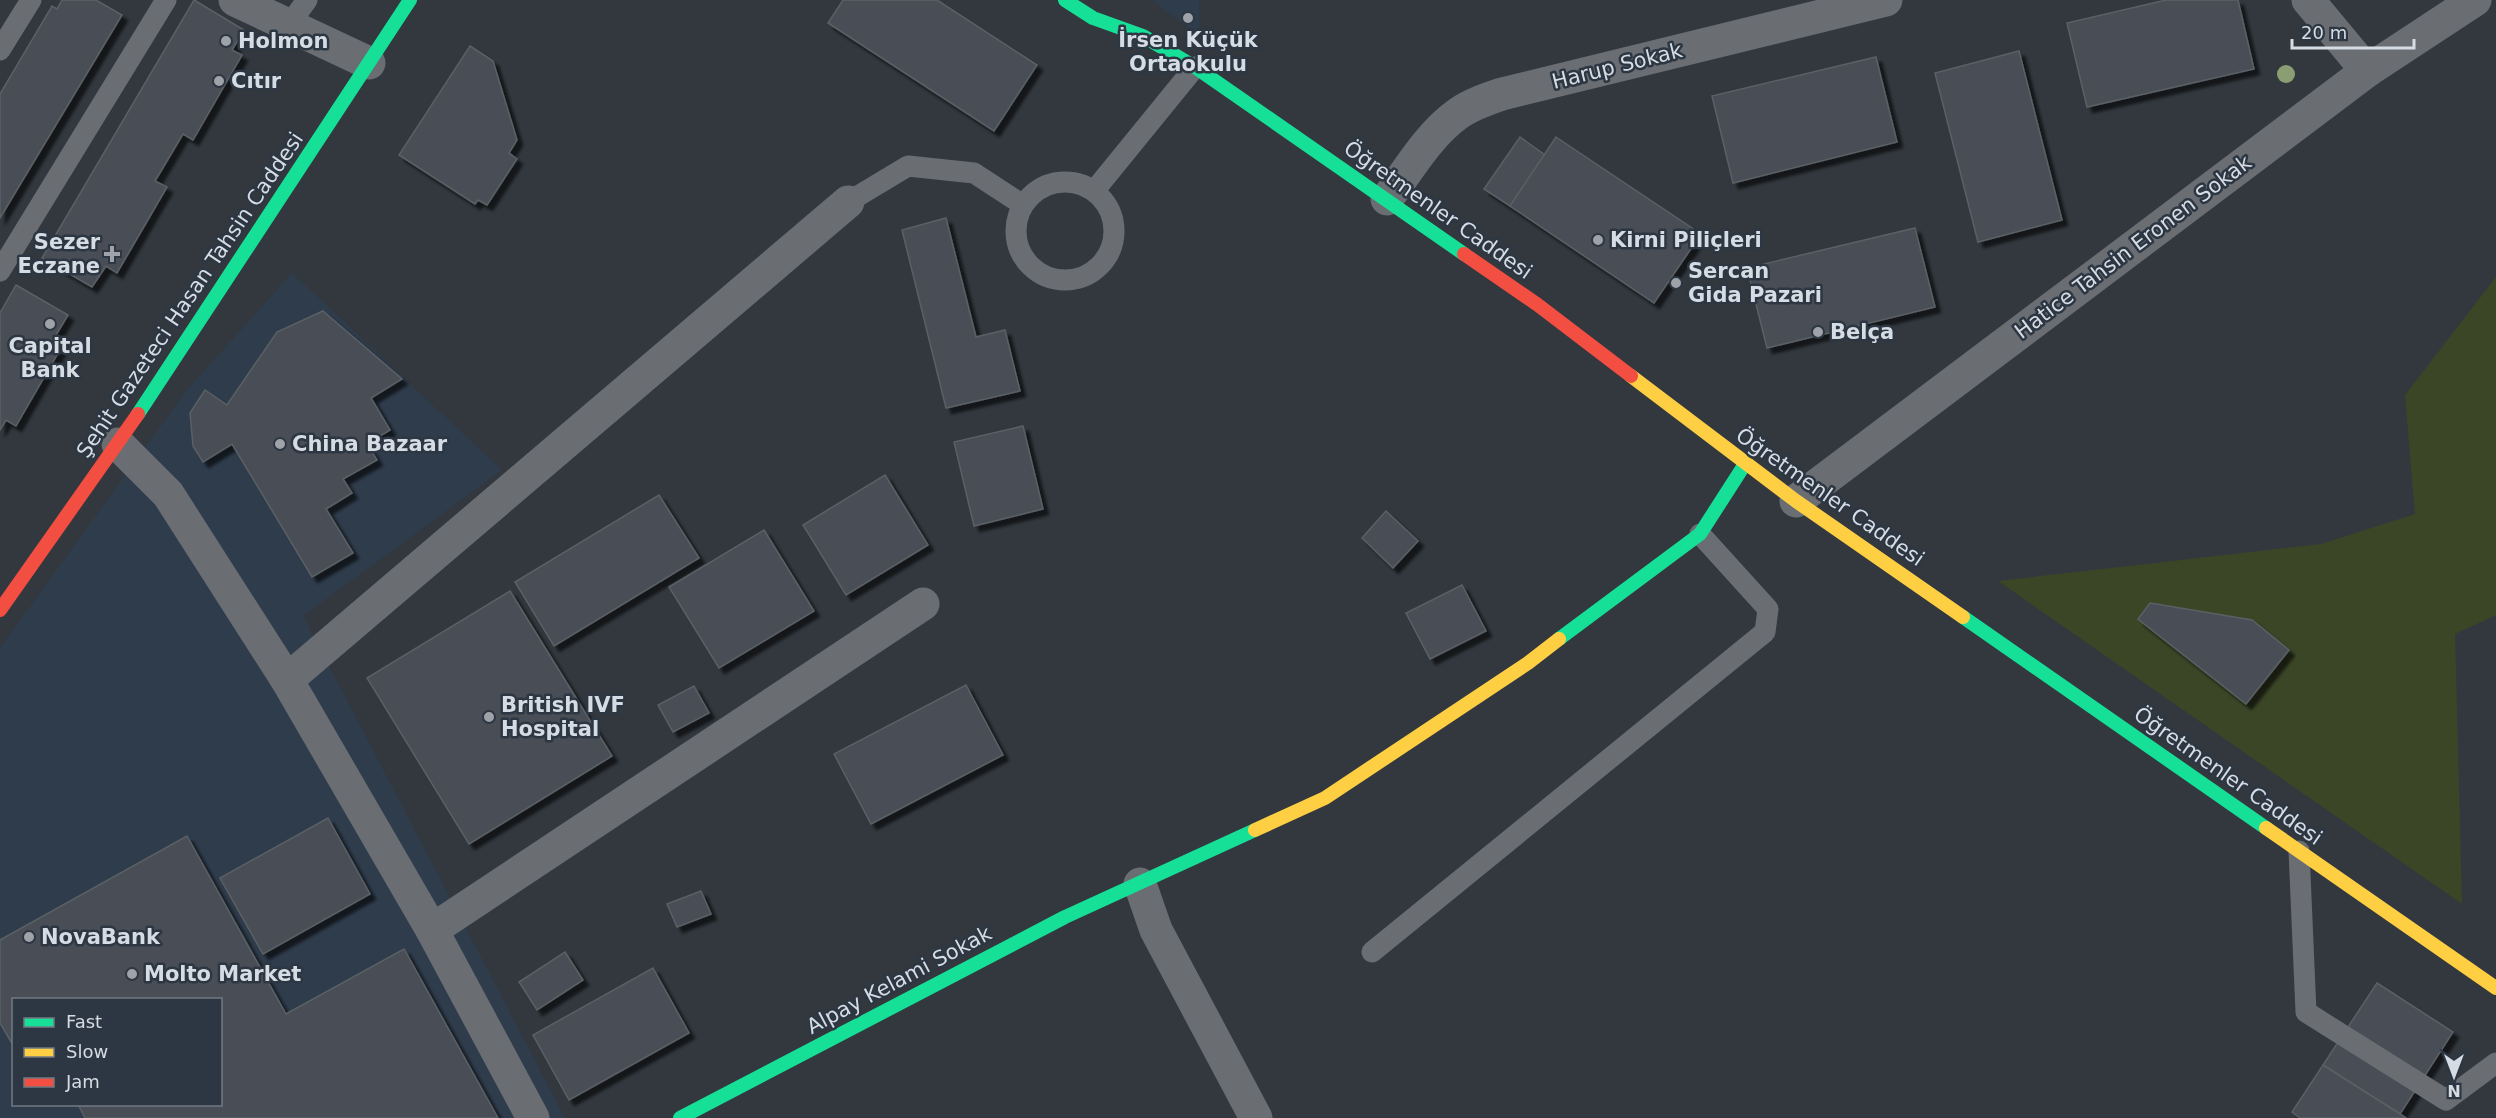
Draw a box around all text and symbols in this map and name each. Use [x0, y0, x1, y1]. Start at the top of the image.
marker: İrsen Küçük Ortaokulu [1181, 11, 1195, 25]
scale bar [2292, 12, 2414, 50]
text: 20 m [2301, 22, 2347, 43]
place label: İrsen Küçük Ortaokulu [1118, 27, 1259, 76]
place label: Holmon [238, 29, 328, 53]
marker: Holmon [219, 34, 233, 48]
street label: Harup Sokak [1549, 38, 1686, 94]
place label: Cıtır [231, 69, 282, 93]
marker: Cıtır [212, 74, 226, 88]
street label: Şehit Gazeteci Hasan Tahsin Caddesi [72, 128, 308, 462]
street label: Öğretmenler Caddesi [1339, 135, 1537, 284]
street label: Hatice Tahsin Eronen Sokak [2010, 150, 2257, 344]
place label: Kirni Piliçleri [1610, 228, 1762, 252]
place label: Sezer Eczane [18, 230, 101, 278]
marker: Kirni Piliçleri [1591, 233, 1605, 247]
marker: Sezer Eczane [105, 247, 119, 261]
place label: Sercan Gida Pazari [1688, 259, 1822, 307]
marker: Sercan Gida Pazari [1669, 276, 1683, 290]
marker: Capital Bank [43, 317, 57, 331]
place label: Belça [1830, 320, 1894, 344]
marker: Belça [1811, 325, 1825, 339]
place label: Capital Bank [8, 334, 92, 382]
street label: Öğretmenler Caddesi [1731, 422, 1929, 571]
place label: China Bazaar [292, 432, 448, 456]
marker: China Bazaar [273, 437, 287, 451]
place label: British IVF Hospital [501, 693, 625, 741]
street label: Öğretmenler Caddesi [2129, 701, 2327, 850]
marker: British IVF Hospital [482, 710, 496, 724]
street label: Alpay Kelami Sokak [802, 921, 996, 1039]
place label: NovaBank [41, 925, 161, 949]
marker: NovaBank [22, 930, 36, 944]
place label: Molto Market [144, 962, 301, 986]
marker: Molto Market [125, 967, 139, 981]
legend [12, 998, 222, 1106]
text: Fast [66, 1011, 102, 1032]
text: Slow [66, 1041, 108, 1062]
north arrow [2424, 1046, 2484, 1106]
text: Jam [65, 1071, 100, 1092]
text: N [2447, 1081, 2461, 1100]

